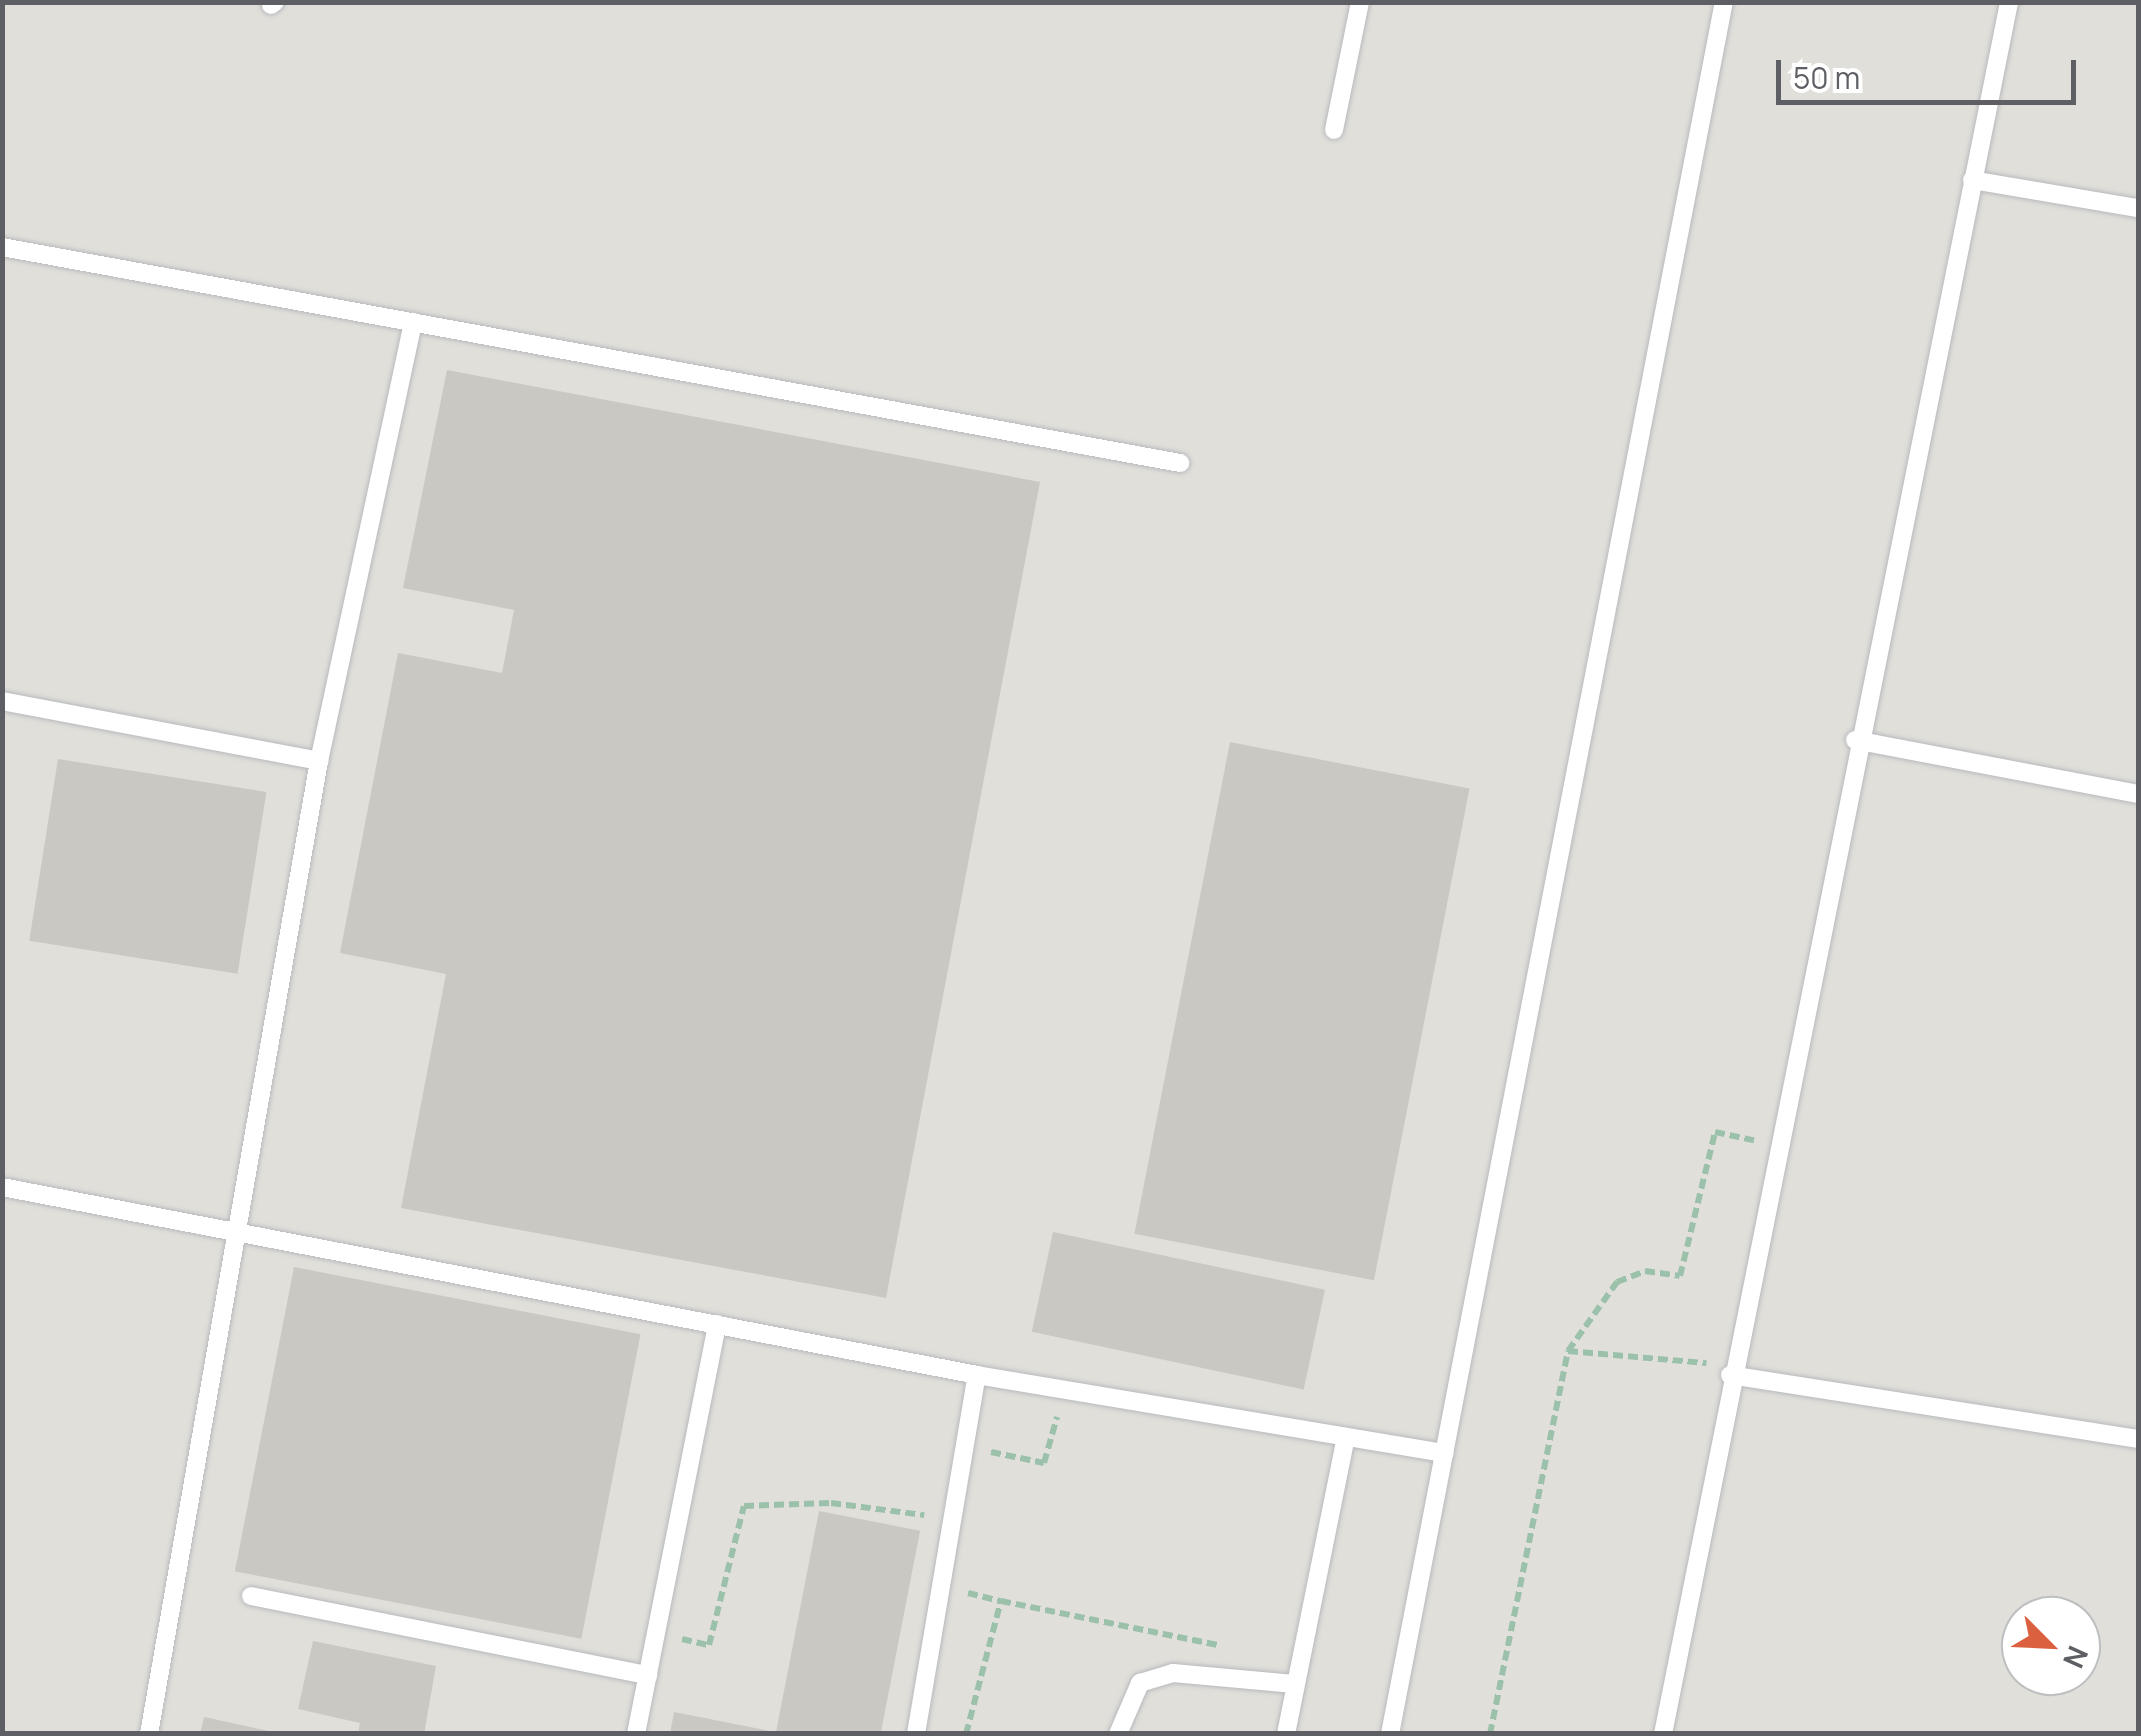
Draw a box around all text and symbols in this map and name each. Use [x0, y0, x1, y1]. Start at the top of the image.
scale bar [1781, 40, 2081, 102]
text: 50 m [1793, 57, 1860, 98]
north arrow [2001, 1596, 2101, 1696]
text: N [2055, 1640, 2098, 1674]

